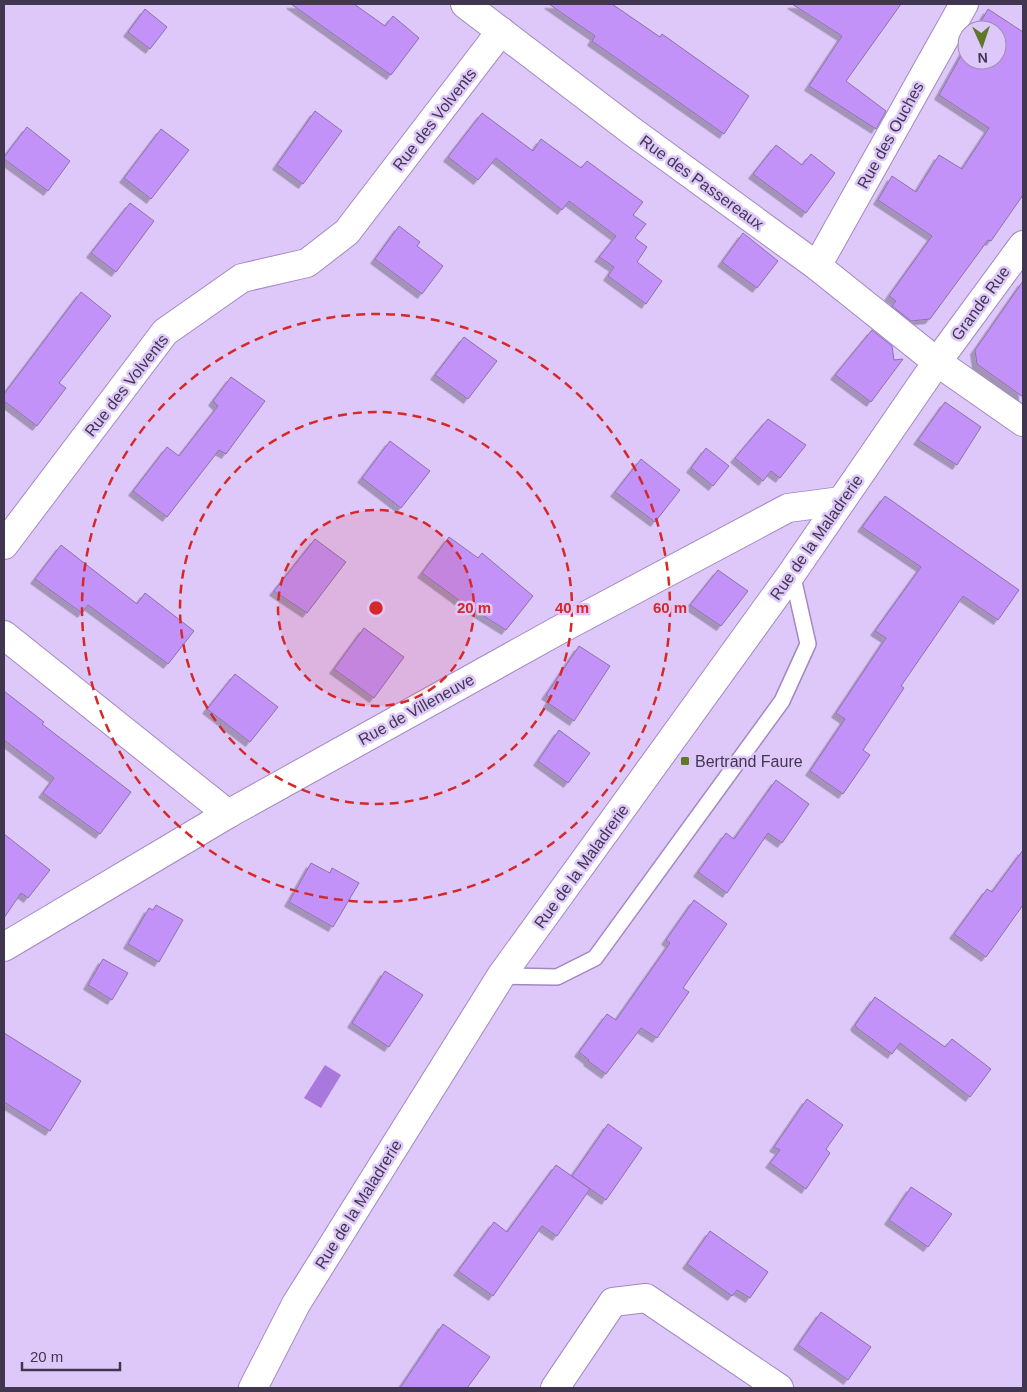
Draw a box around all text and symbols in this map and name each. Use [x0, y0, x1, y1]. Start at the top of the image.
north arrow [957, 20, 1007, 70]
text: N [977, 50, 988, 66]
street label: Rue des Volvents [389, 65, 479, 174]
street label: Rue des Ouches [854, 79, 927, 191]
street label: Rue des Passereaux [637, 132, 767, 233]
street label: Grande Rue [948, 263, 1013, 344]
street label: Rue des Volvents [81, 331, 171, 440]
street label: Rue de la Maladrerie [767, 471, 866, 603]
centre of rings [367, 599, 385, 617]
text: 20 m [457, 599, 491, 616]
text: 40 m [555, 599, 589, 616]
text: 60 m [653, 599, 687, 616]
street label: Rue de Villeneuve [355, 671, 477, 748]
place label: Bertrand Faure [695, 753, 803, 770]
marker: Bertrand Faure [679, 755, 691, 767]
street label: Rue de la Maladrerie [531, 801, 632, 931]
street label: Rue de la Maladrerie [312, 1137, 405, 1272]
scale bar [22, 1340, 120, 1372]
text: 20 m [30, 1348, 63, 1365]

